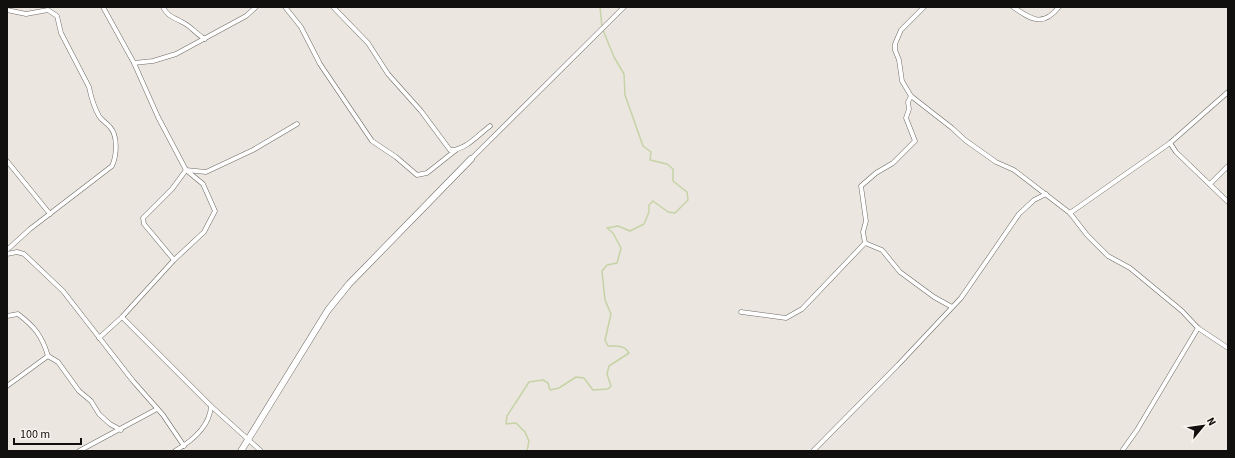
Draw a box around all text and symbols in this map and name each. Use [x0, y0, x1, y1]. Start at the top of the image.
north arrow [1183, 406, 1223, 446]
text: N [1203, 415, 1220, 428]
scale bar [14, 420, 81, 446]
text: 100 m [20, 426, 50, 443]

